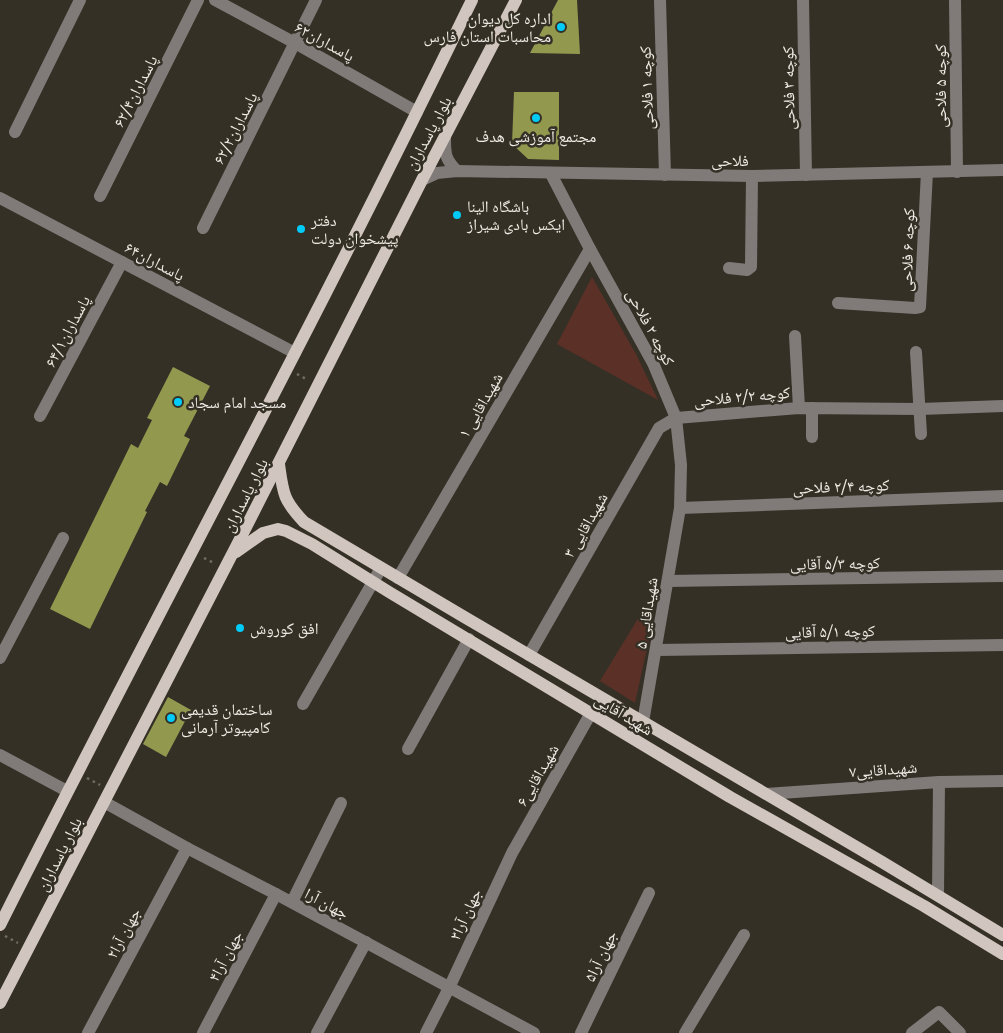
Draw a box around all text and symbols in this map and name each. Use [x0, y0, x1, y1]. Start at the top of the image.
place label: اداره کل دیوان محاسبات استان فارس [423, 9, 551, 47]
street label: پاسداران۶۲ [291, 17, 358, 67]
marker: اداره کل دیوان محاسبات استان فارس [555, 21, 567, 33]
street label: کوچه ۵ فلاحی [931, 44, 951, 128]
street label: کوچه ۱ فلاحی [636, 45, 658, 130]
street label: کوچه ۳ فلاحی [778, 46, 800, 130]
street label: پاسداران۶۲/۴ [109, 52, 163, 131]
street label: پاسداران۶۲/۲ [209, 89, 263, 168]
street label: بلوار پاسداران [401, 93, 457, 174]
marker: مجتمع آموزشی هدف [530, 112, 542, 124]
place label: مجتمع آموزشی هدف [476, 127, 596, 147]
street label: فلاحی [711, 151, 749, 171]
place label: باشگاه الینا ایکس بادی شیراز [466, 197, 565, 235]
street label: کوچه ۶ فلاحی [897, 208, 919, 292]
marker: باشگاه الینا ایکس بادی شیراز [451, 209, 463, 221]
place label: دفتر پیشخوان دولت [310, 211, 399, 249]
marker: دفتر پیشخوان دولت [295, 223, 307, 235]
street label: پاسداران۶۴ [121, 238, 188, 286]
street label: کوچه ۲ فلاحی [622, 286, 679, 369]
street label: پاسداران۶۴/۱ [41, 292, 95, 371]
street label: ۱ شهیداقایی [454, 369, 507, 442]
street label: کوچه ۲/۲ فلاحی [693, 383, 792, 411]
place label: مسجد امام سجاد [188, 393, 286, 413]
marker: مسجد امام سجاد [172, 396, 184, 408]
street label: بلوار پاسداران [219, 455, 273, 536]
street label: کوچه ۲/۴ فلاحی [792, 475, 890, 499]
street label: ۳ شهیداقایی [559, 489, 612, 562]
street label: کوچه ۵/۳ آقایی [790, 553, 881, 575]
street label: ۵ شهیداقایی [631, 576, 662, 650]
place label: افق کوروش [250, 619, 318, 639]
street label: کوچه ۵/۱ آقایی [785, 621, 876, 643]
marker: افق کوروش [234, 622, 246, 634]
street label: شهید آقایی [591, 690, 656, 740]
place label: ساختمان قدیمی کامپیوتر آرمانی [181, 700, 273, 738]
marker: ساختمان قدیمی کامپیوتر آرمانی [165, 712, 177, 724]
street label: شهیداقایی۶ [512, 741, 564, 810]
street label: شهیداقایی۷ [848, 758, 918, 782]
street label: بلوار پاسداران [33, 814, 87, 895]
street label: جهان آرا [301, 884, 352, 924]
street label: جهان آرا۳ [445, 886, 486, 943]
street label: جهان آرا۲ [102, 905, 145, 962]
street label: جهان آرا۴ [204, 928, 247, 985]
street label: جهان آرا۵ [580, 928, 622, 985]

